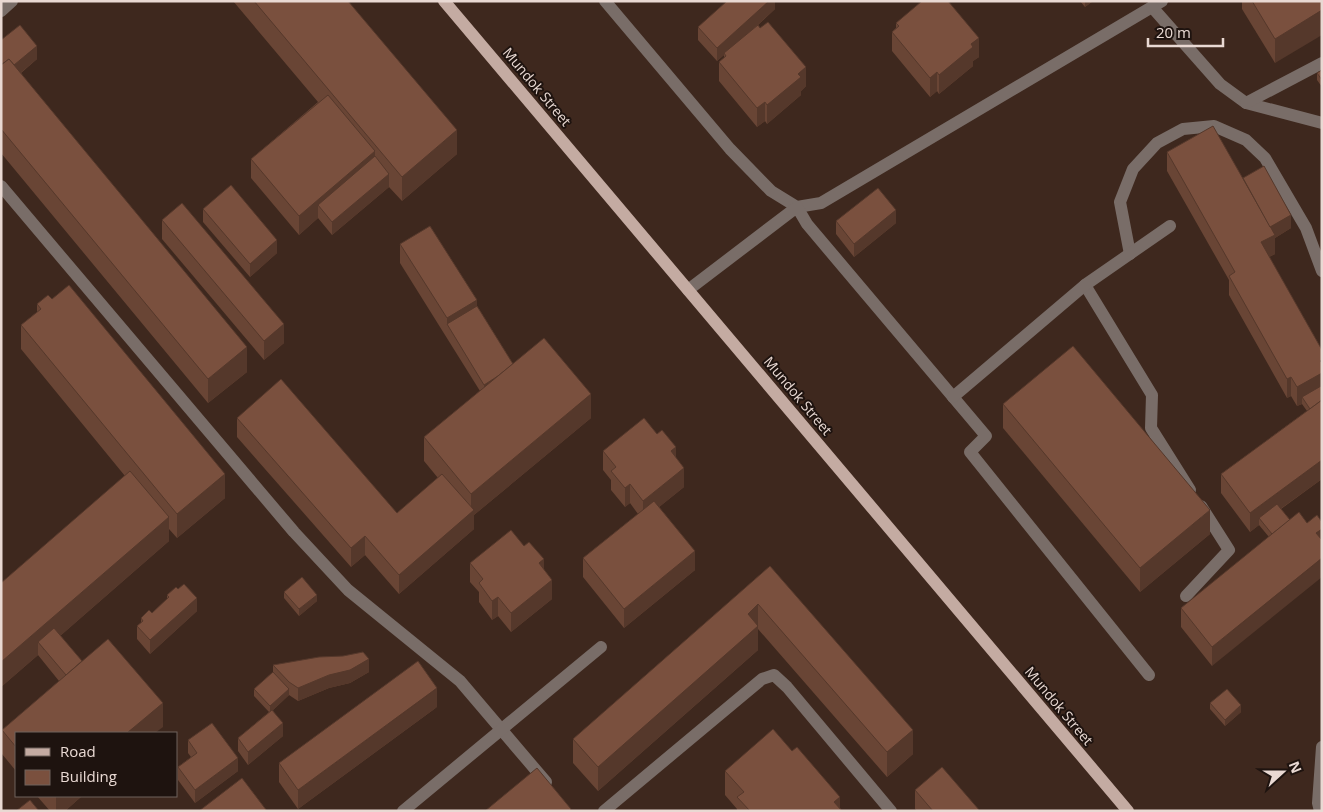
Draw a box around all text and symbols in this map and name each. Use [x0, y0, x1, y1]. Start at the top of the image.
scale bar [1148, 15, 1223, 47]
text: 20 m [1156, 22, 1191, 42]
street label: Mundok Street [499, 43, 576, 130]
street label: Mundok Street [760, 352, 837, 439]
street label: Mundok Street [1021, 662, 1098, 749]
legend [15, 732, 178, 797]
text: Road [60, 741, 96, 761]
north arrow [1258, 747, 1308, 797]
text: N [1285, 758, 1307, 776]
text: Building [60, 766, 117, 786]

